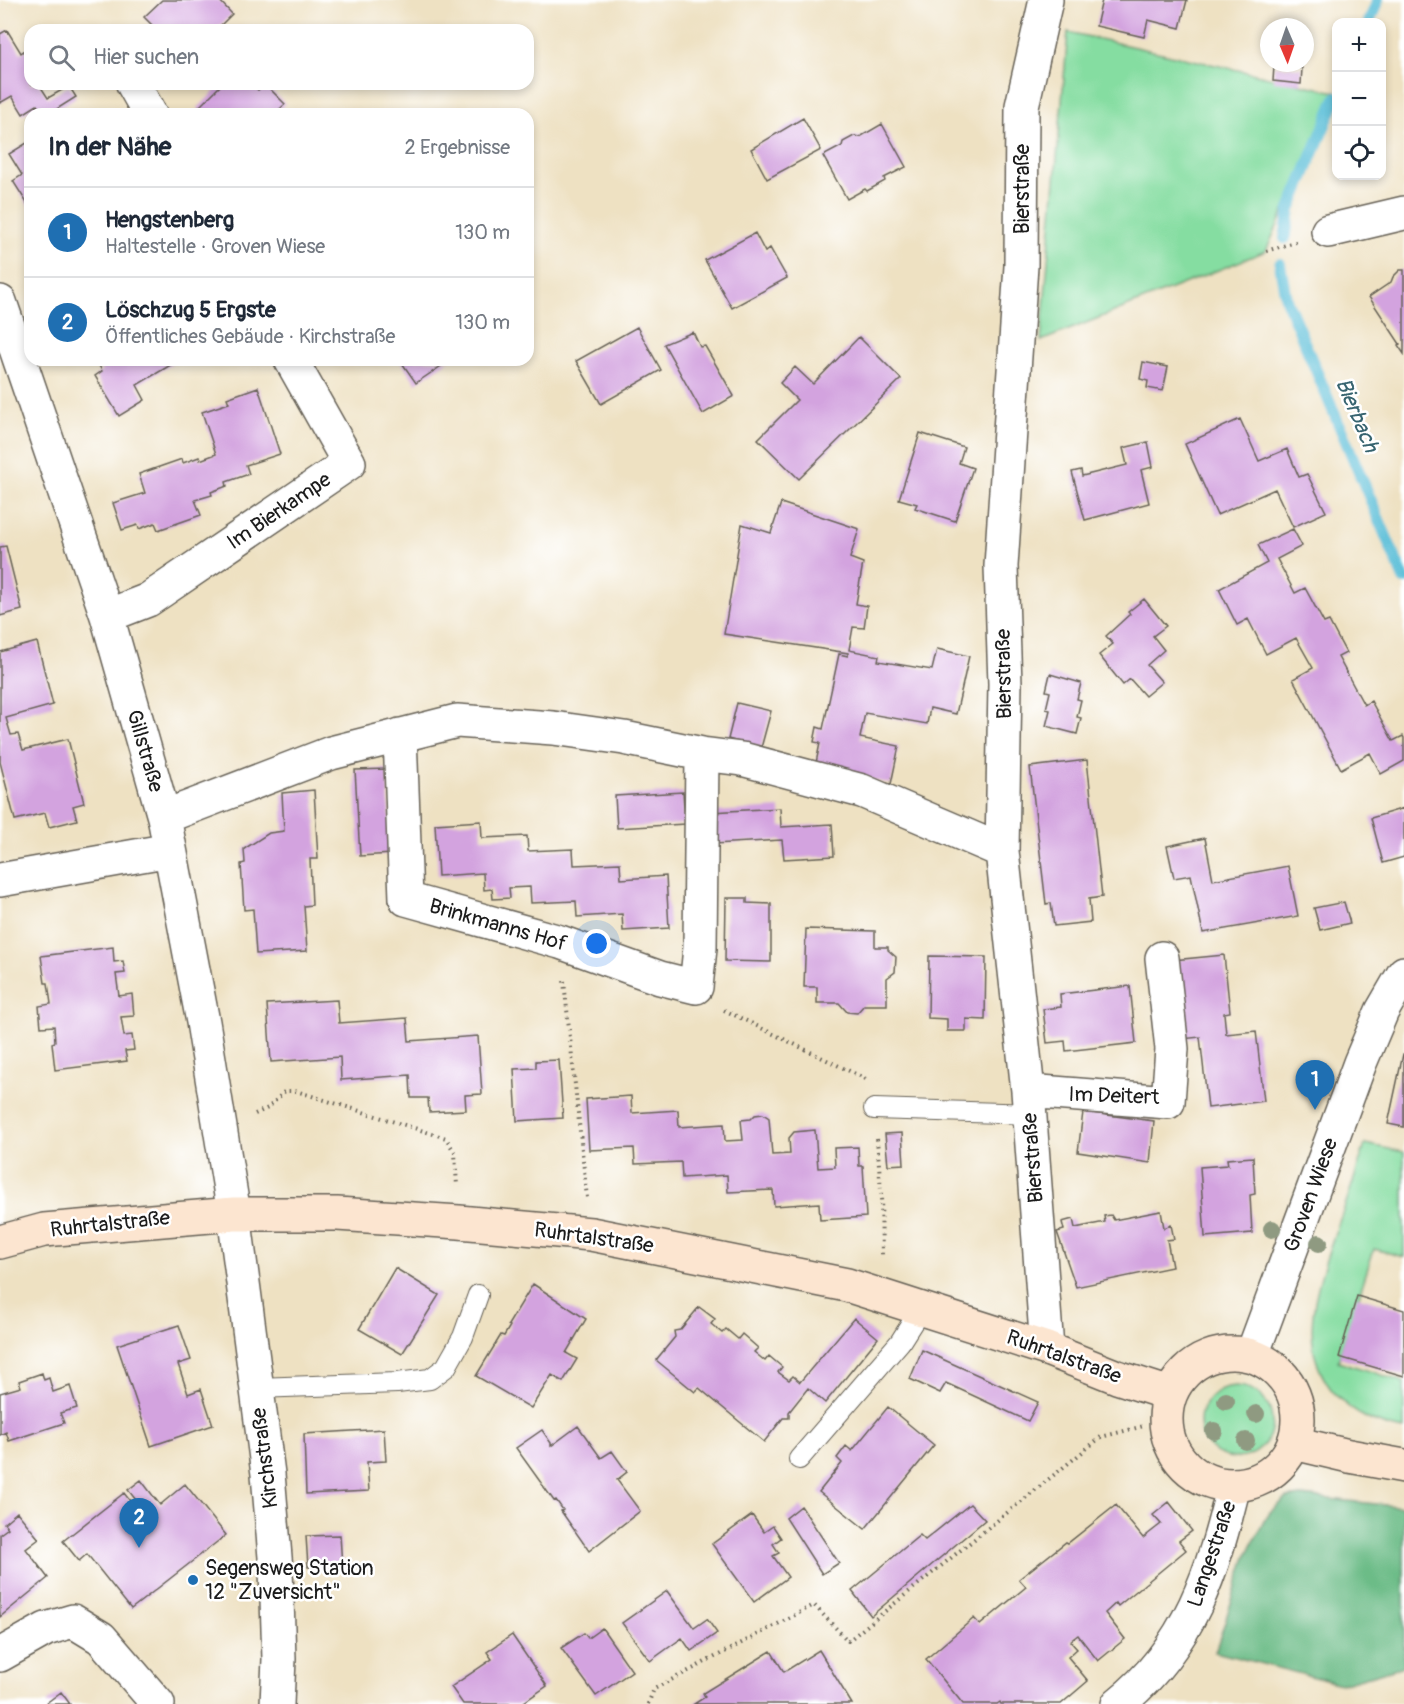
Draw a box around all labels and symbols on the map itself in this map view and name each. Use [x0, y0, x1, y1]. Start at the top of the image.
north arrow [1260, 18, 1314, 72]
street label: Bierstraße [1009, 143, 1036, 234]
water label: Bierbach [1329, 374, 1386, 458]
street label: Im Bierkampe [222, 466, 337, 556]
street label: Bierstraße [990, 628, 1018, 719]
street label: Gillstraße [120, 707, 170, 796]
street label: Brinkmanns Hof [426, 892, 570, 958]
your location [582, 929, 611, 958]
pin: 1 [1296, 1060, 1334, 1110]
street label: Im Deitert [1068, 1081, 1161, 1111]
street label: Bierstraße [1016, 1111, 1050, 1204]
street label: Groven Wiese [1278, 1133, 1344, 1256]
street label: Ruhrtalstraße [49, 1204, 172, 1244]
street label: Ruhrtalstraße [533, 1216, 656, 1260]
street label: Ruhrtalstraße [1003, 1324, 1126, 1390]
street label: Kirchstraße [245, 1405, 285, 1510]
street label: Langestraße [1181, 1497, 1243, 1611]
pin: 2 [120, 1498, 158, 1548]
place label: Segensweg Station 12 "Zuversicht" [205, 1555, 374, 1606]
marker: Segensweg Station 12 "Zuversicht" [186, 1573, 200, 1587]

